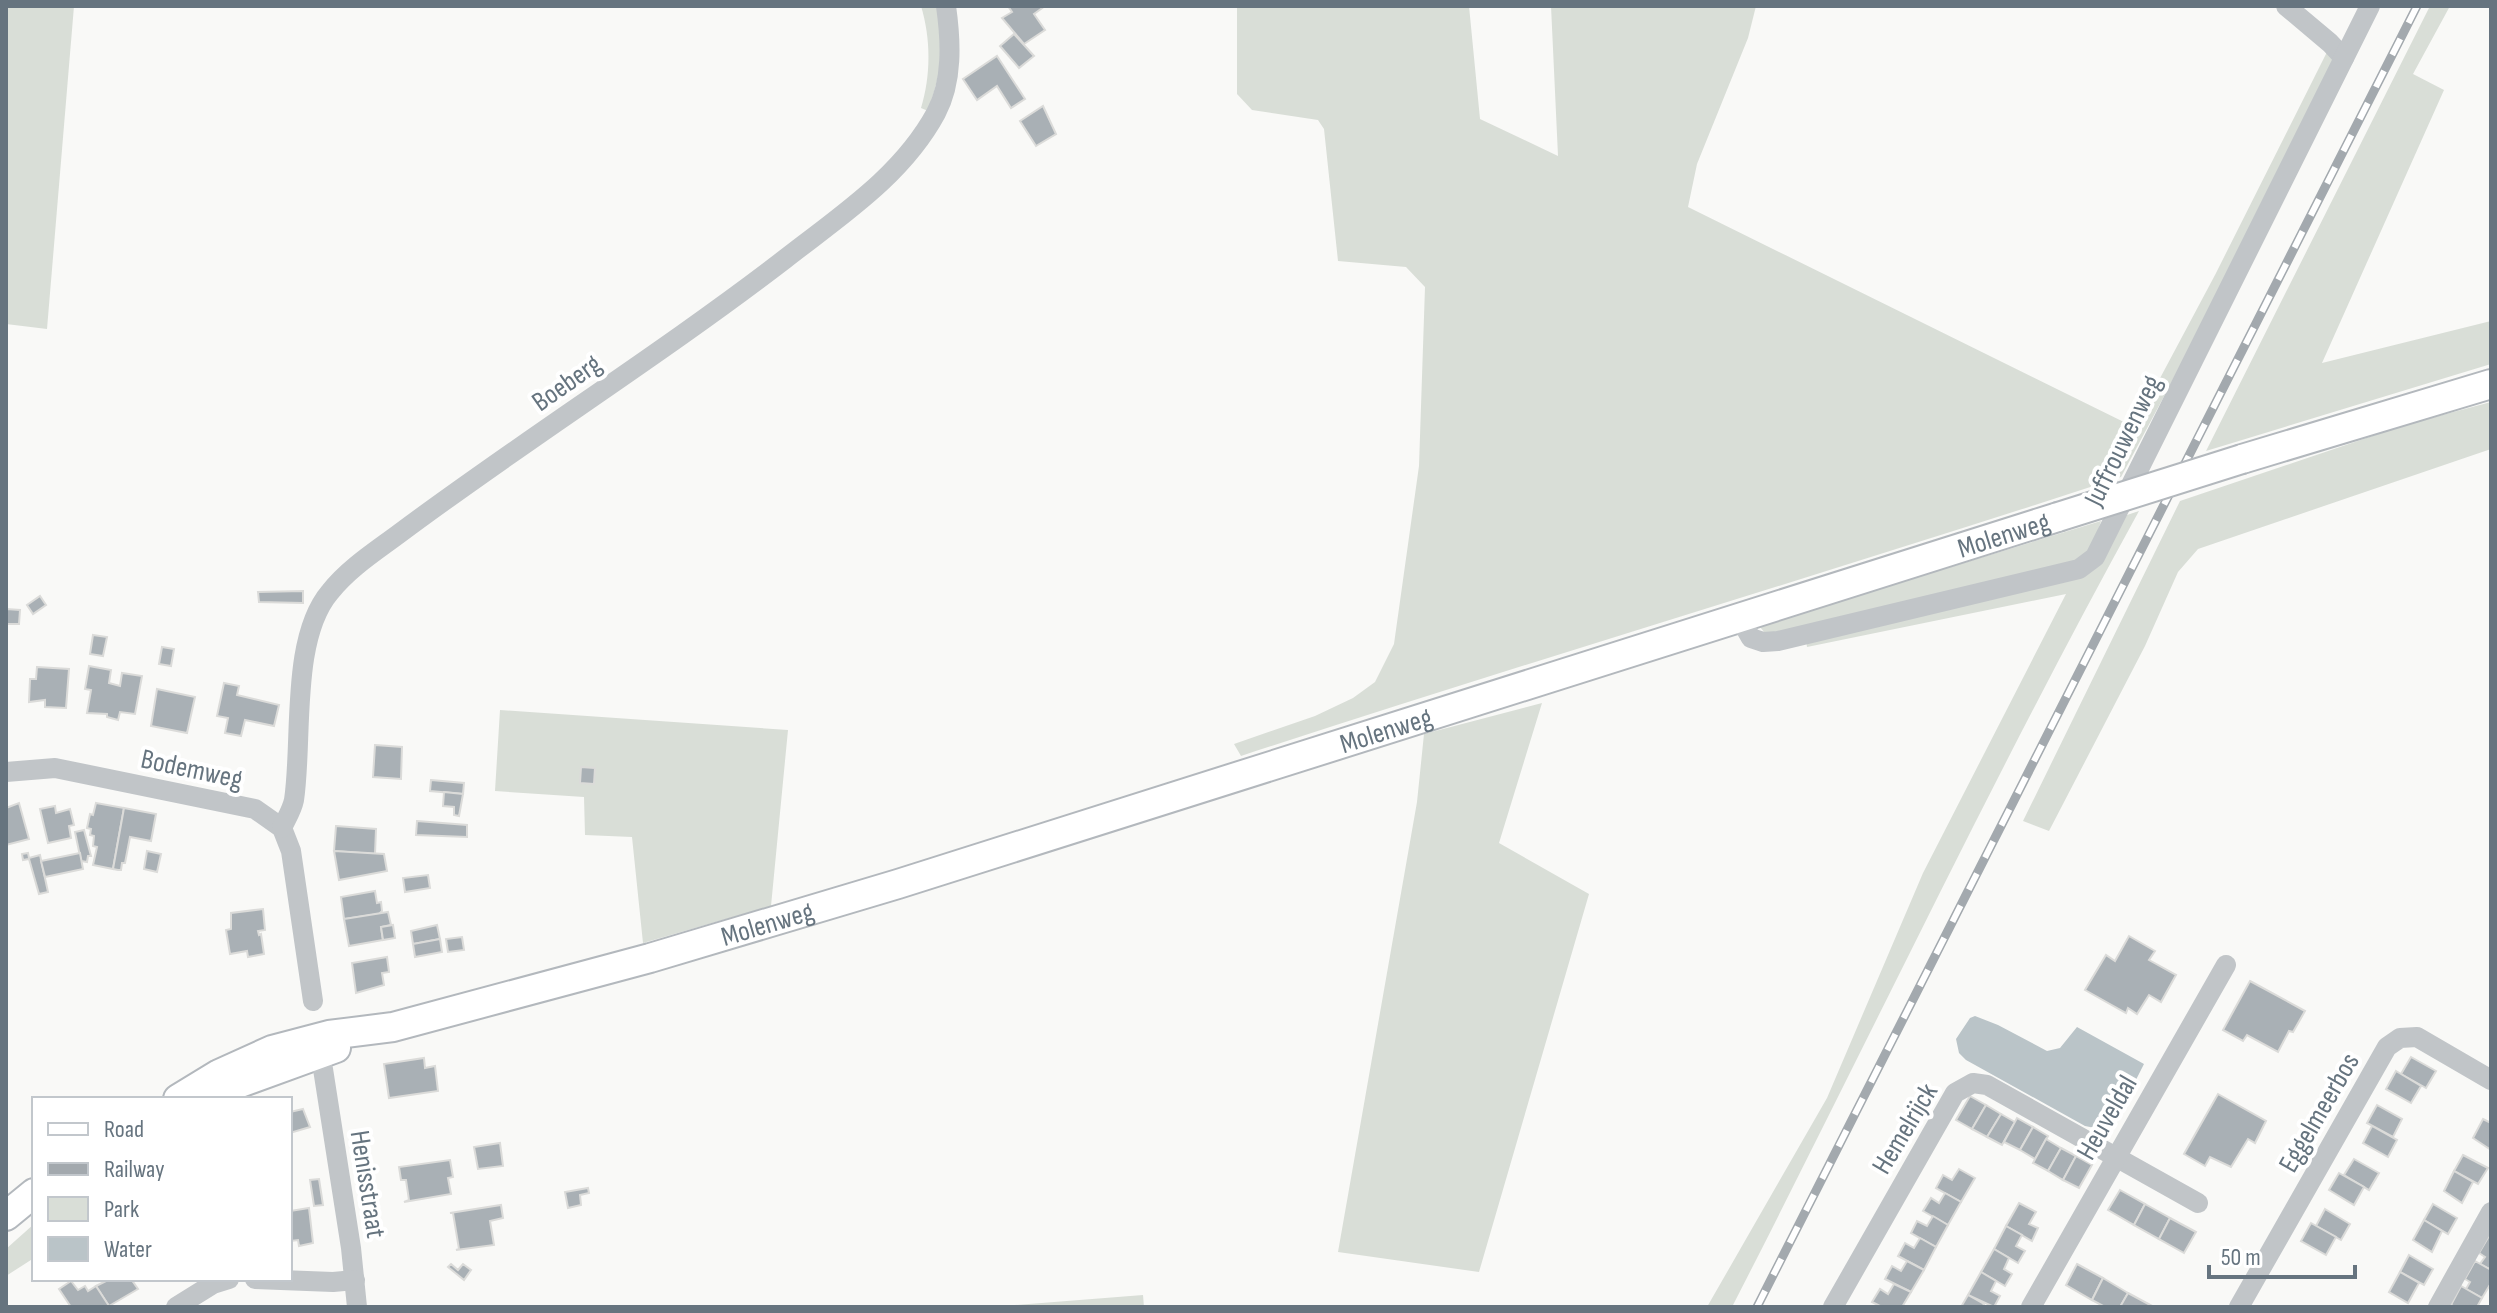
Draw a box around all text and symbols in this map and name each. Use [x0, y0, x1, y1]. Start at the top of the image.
street label: Boeberg [526, 348, 608, 419]
street label: Juffrouwenweg [2077, 370, 2169, 512]
street label: Molenweg [1954, 506, 2054, 566]
street label: Molenweg [1336, 701, 1436, 761]
street label: Bodemweg [138, 743, 246, 796]
street label: Molenweg [717, 895, 818, 954]
street label: Eggelmeerbos [2272, 1047, 2367, 1178]
street label: Heuveldal [2070, 1070, 2145, 1166]
street label: Hemelrijck [1865, 1077, 1945, 1180]
legend [32, 1097, 292, 1281]
text: Road [104, 1115, 144, 1144]
street label: Henisstraat [343, 1128, 392, 1240]
text: Railway [104, 1155, 164, 1184]
text: Park [104, 1195, 139, 1224]
scale bar [2209, 1229, 2355, 1279]
text: Water [104, 1235, 152, 1264]
text: 50 m [2221, 1243, 2261, 1272]

